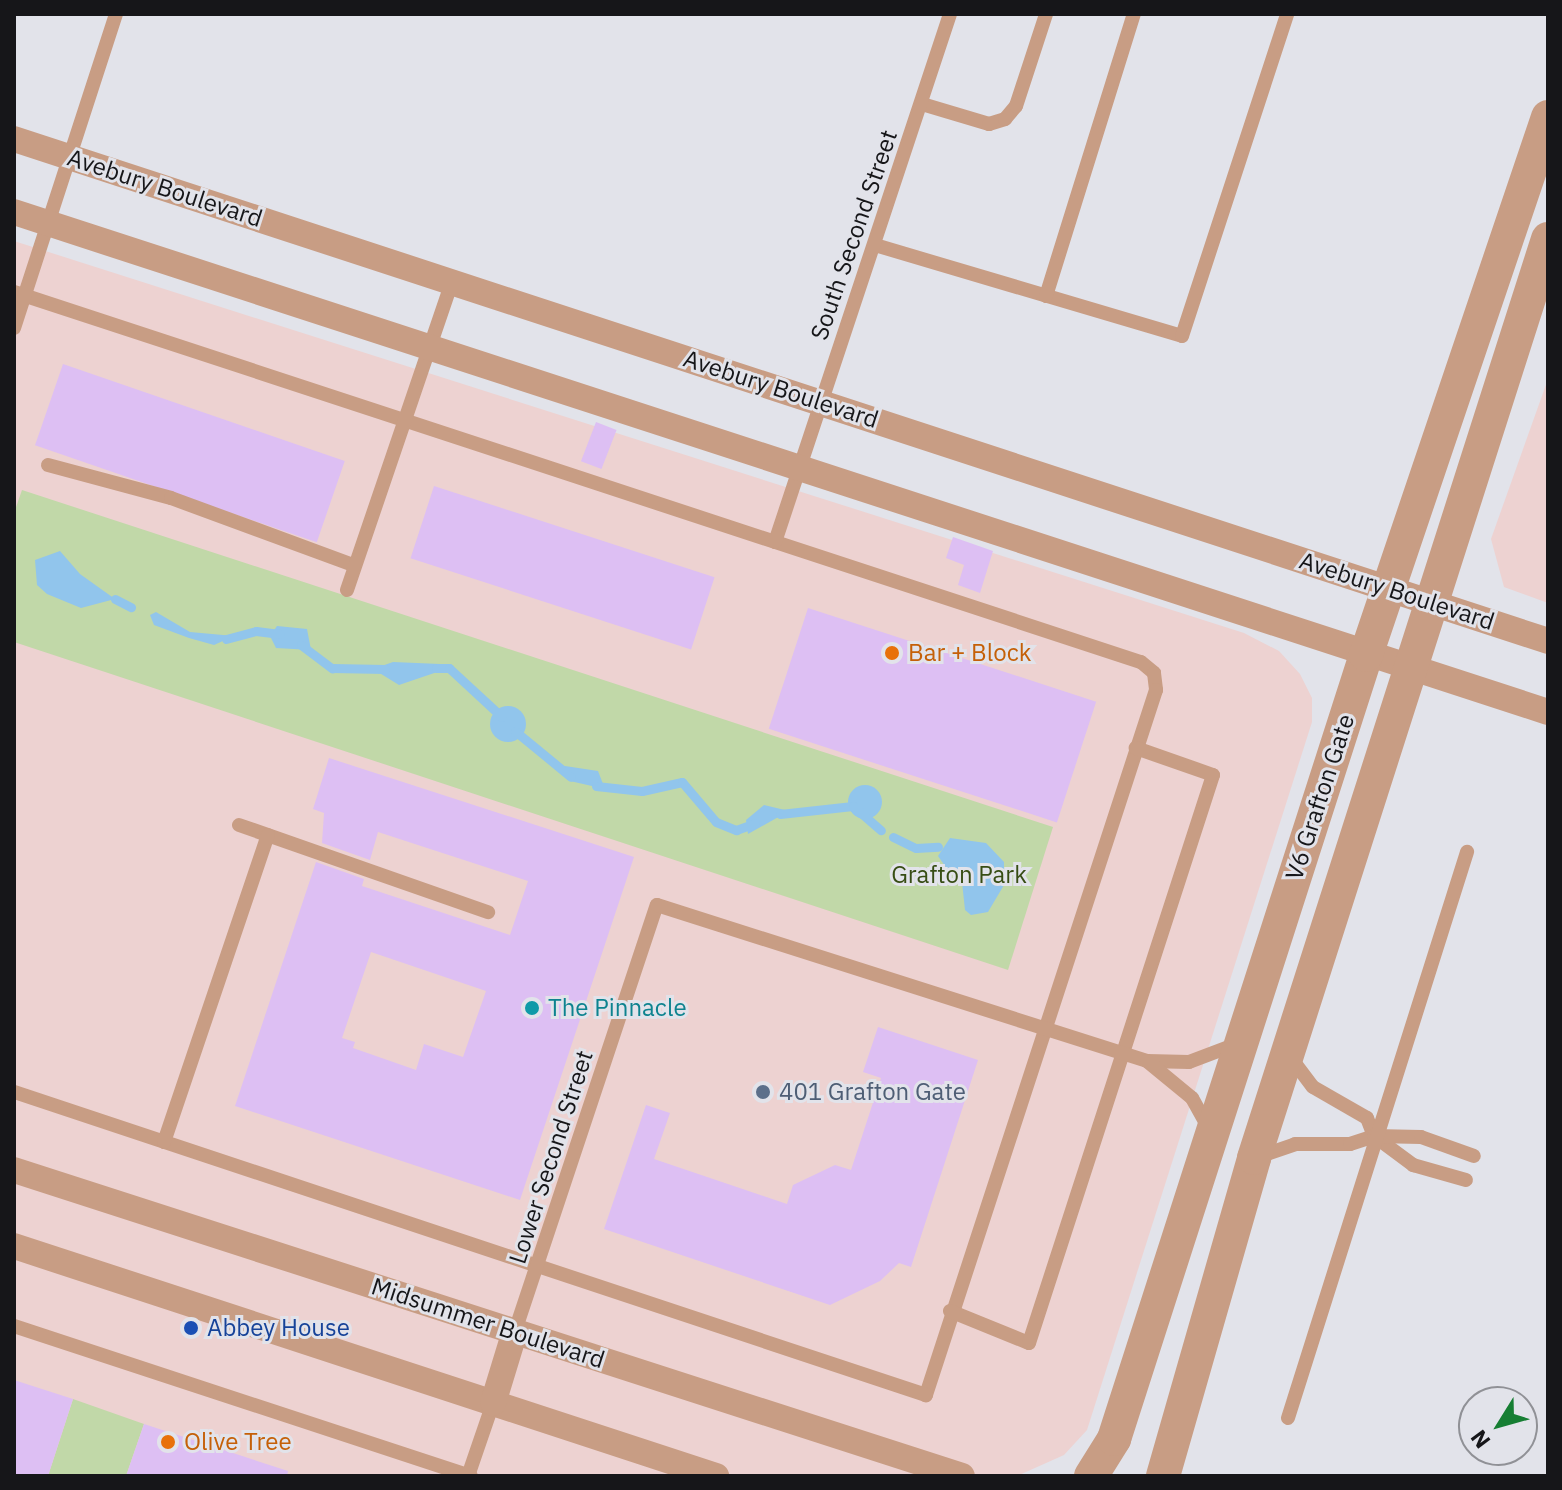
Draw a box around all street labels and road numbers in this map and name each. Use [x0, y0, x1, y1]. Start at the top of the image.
street label: South Second Street [805, 126, 903, 344]
street label: Avebury Boulevard [64, 143, 266, 233]
street label: Avebury Boulevard [680, 344, 882, 434]
street label: Avebury Boulevard [1296, 546, 1498, 636]
street label: V6 Grafton Gate [1280, 710, 1360, 884]
street label: Lower Second Street [503, 1047, 599, 1267]
street label: Midsummer Boulevard [368, 1272, 608, 1374]

